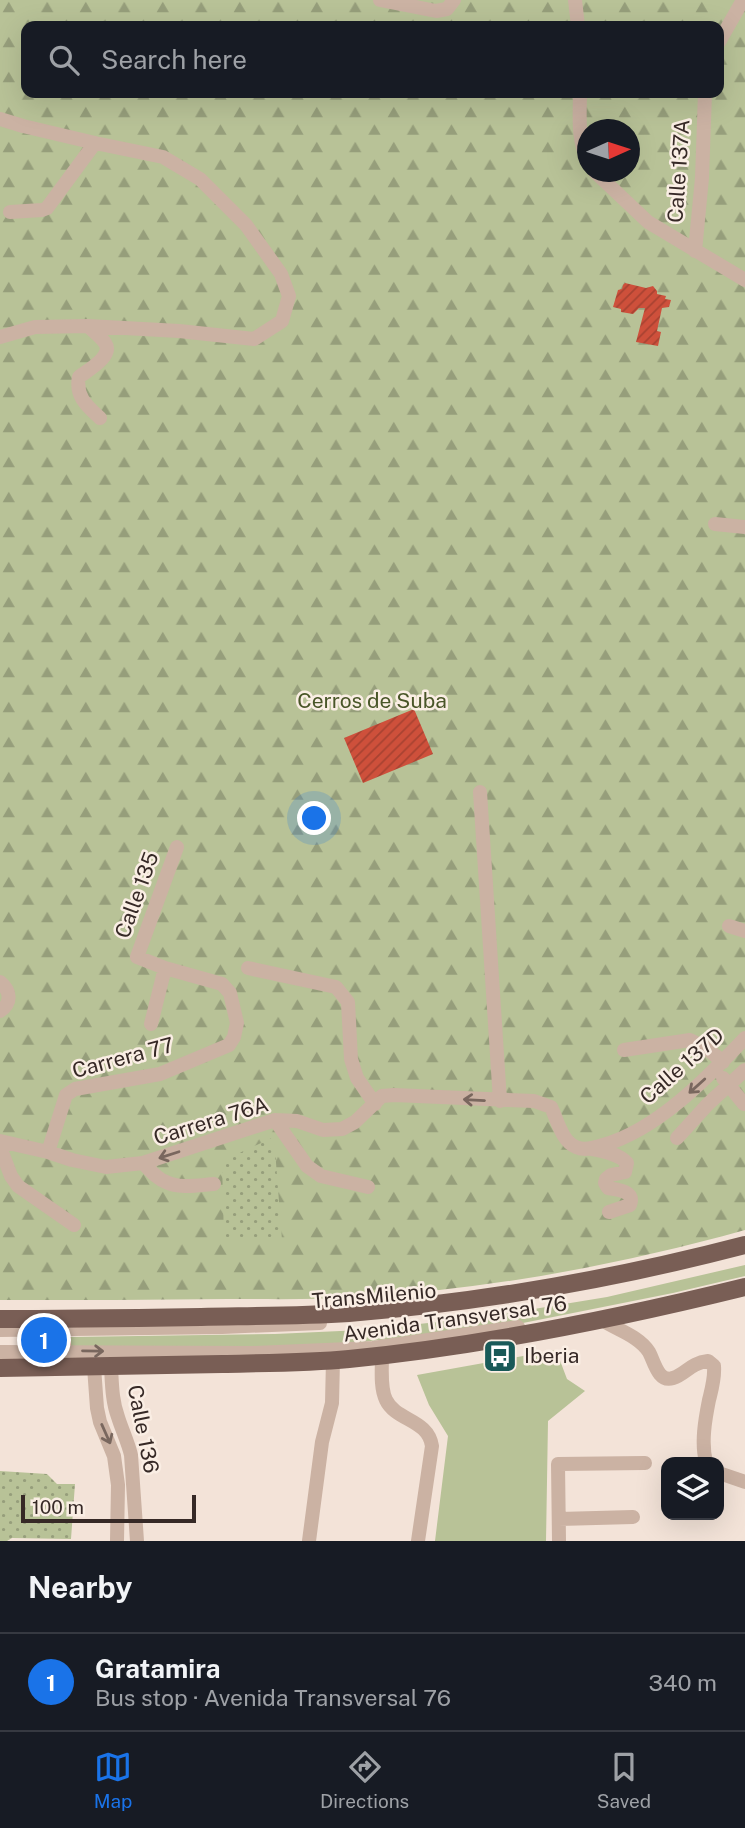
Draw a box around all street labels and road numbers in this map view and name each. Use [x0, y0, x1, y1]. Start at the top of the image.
street label: Calle 137A [662, 118, 695, 224]
street label: Calle 135 [109, 848, 164, 941]
street label: Calle 137D [635, 1022, 729, 1109]
street label: Carrera 77 [69, 1032, 176, 1083]
street label: Carrera 76A [150, 1091, 271, 1150]
street label: TransMilenio [311, 1278, 437, 1313]
street label: Avenida Transversal 76 [341, 1290, 568, 1347]
street label: Calle 136 [123, 1383, 164, 1475]

